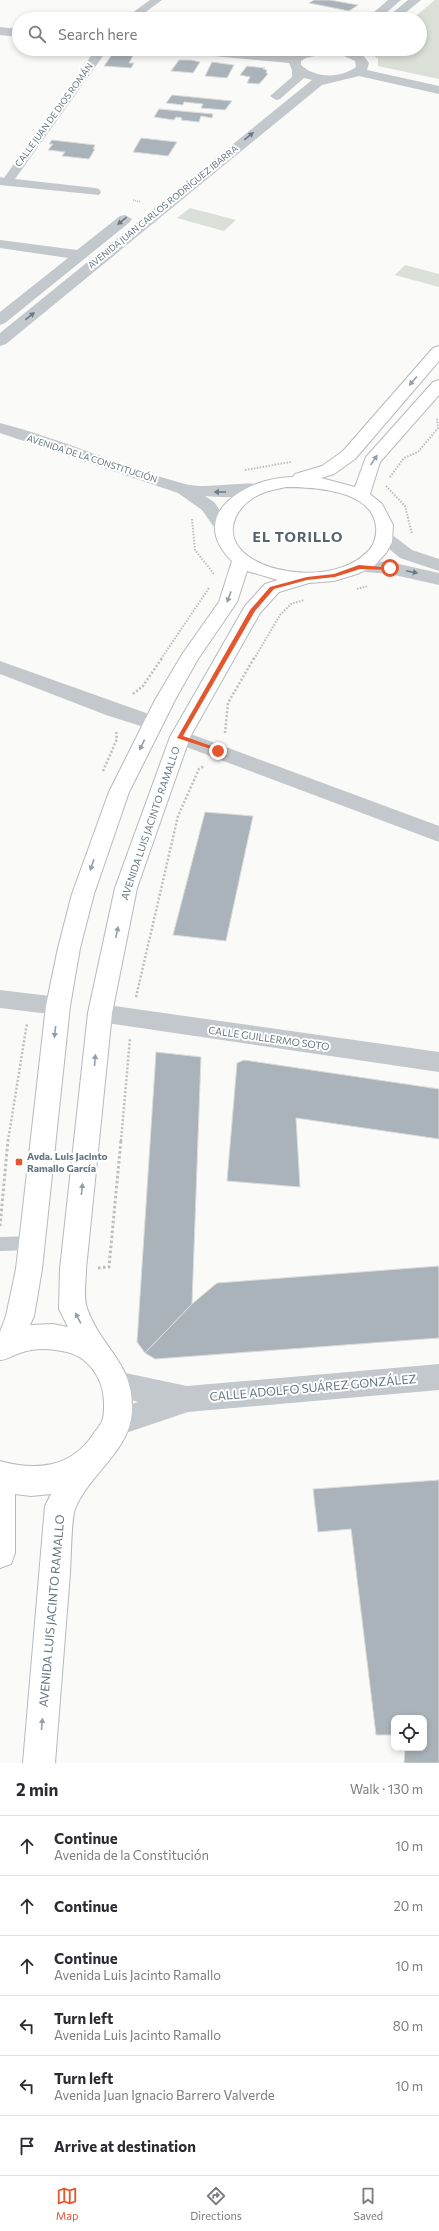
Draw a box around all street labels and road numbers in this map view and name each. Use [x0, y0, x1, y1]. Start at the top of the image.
street label: CALLE JUAN DE DIOS ROMÁN [12, 60, 95, 169]
street label: AVENIDA JUAN CARLOS RODRÍGUEZ IBARRA [85, 142, 240, 271]
street label: AVENIDA DE LA CONSTITUCIÓN [26, 431, 159, 485]
street label: AVENIDA LUIS JACINTO RAMALLO [118, 745, 182, 901]
street label: CALLE GUILLERMO SOTO [208, 1024, 330, 1052]
street label: CALLE ADOLFO SUÁREZ GONZÁLEZ [209, 1371, 417, 1403]
street label: AVENIDA LUIS JACINTO RAMALLO [36, 1514, 67, 1708]

